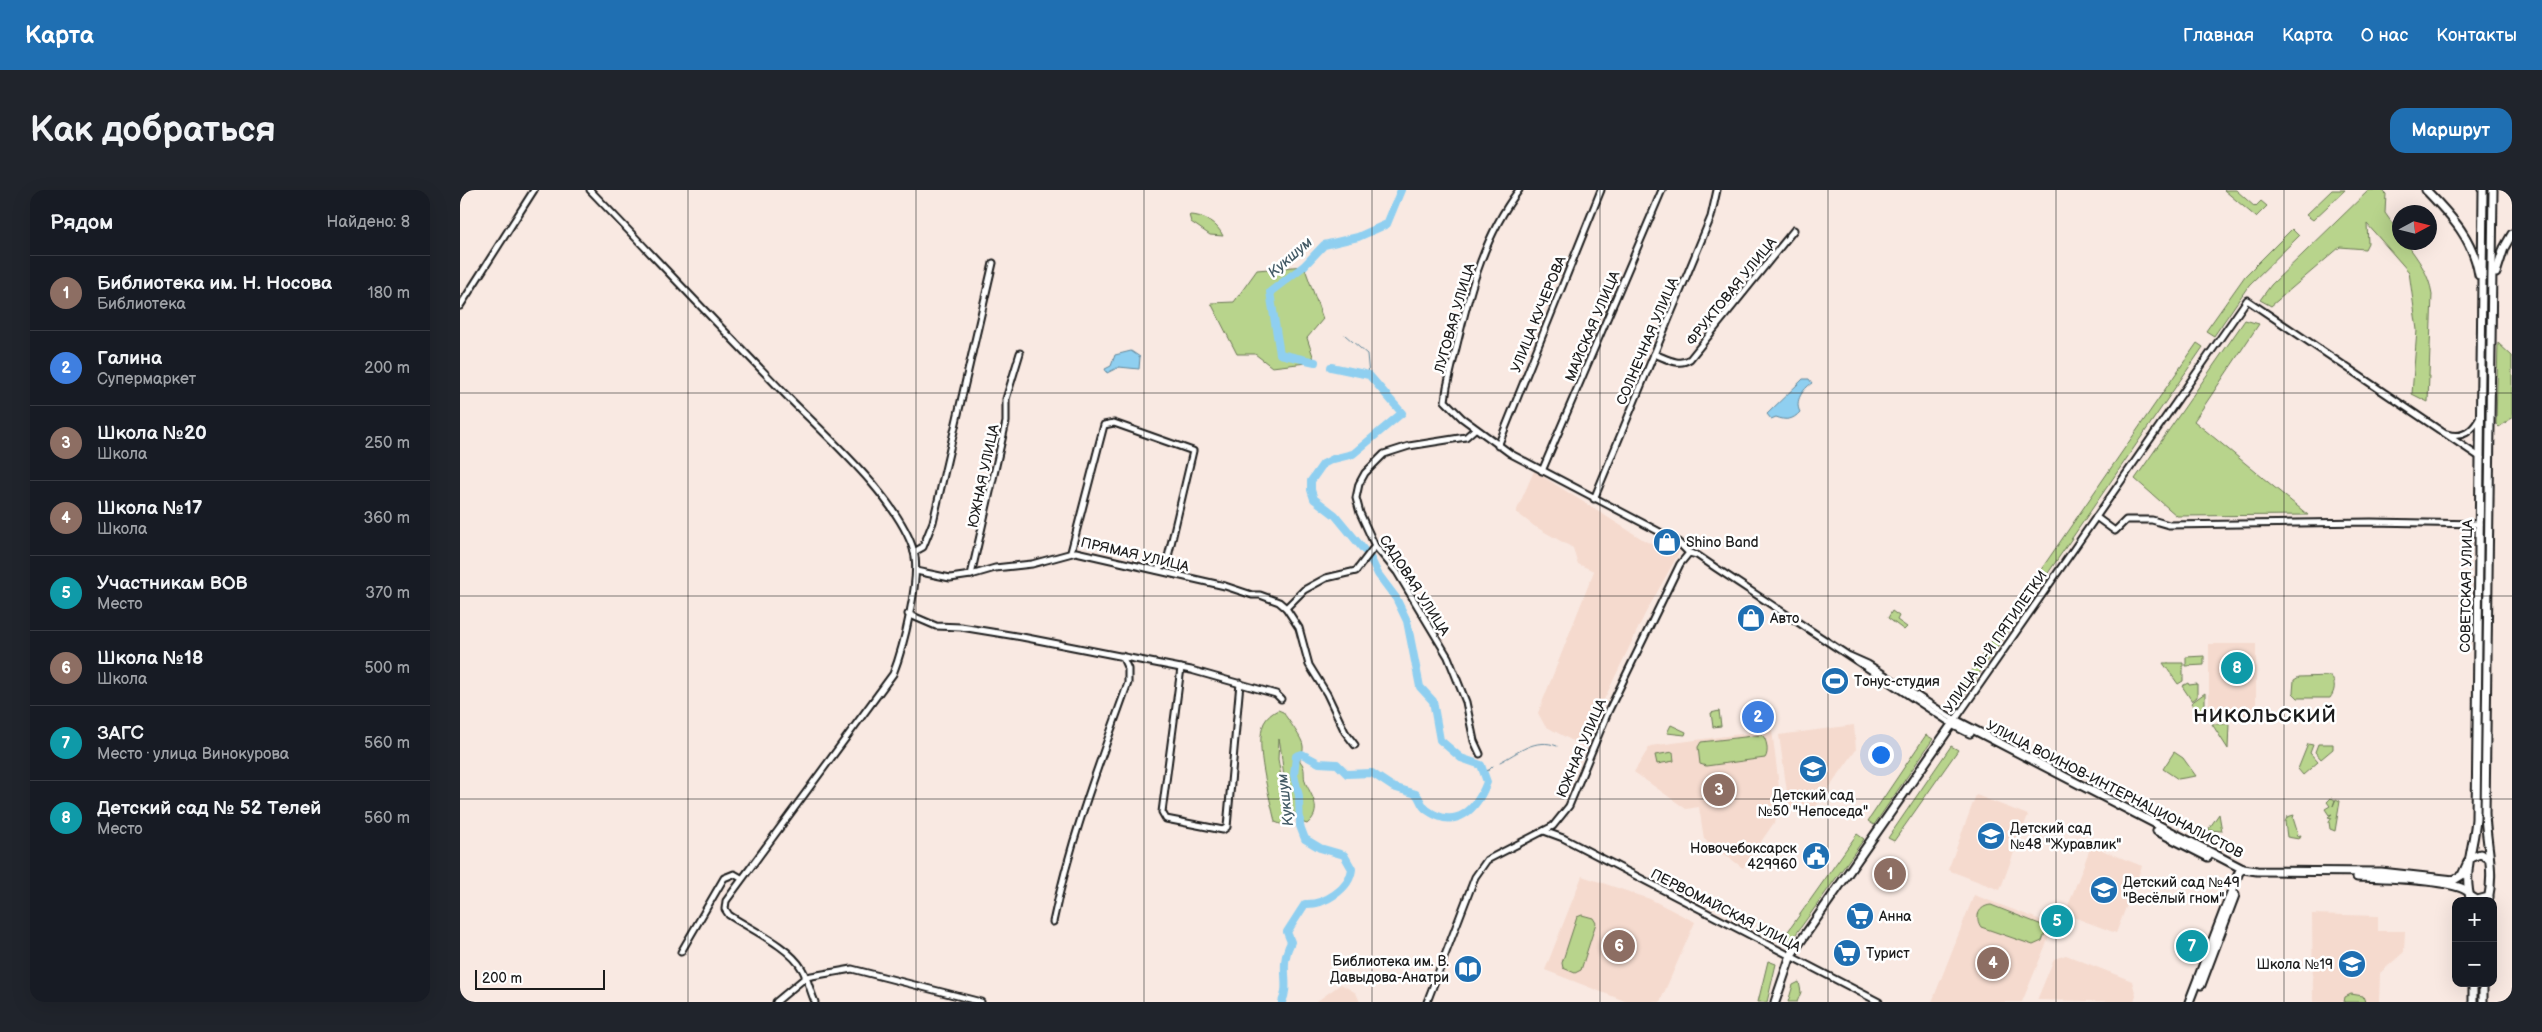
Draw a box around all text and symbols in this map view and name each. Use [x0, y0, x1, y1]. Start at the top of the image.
text: Карта [25, 21, 94, 50]
text: Главная [2183, 25, 2254, 46]
text: Карта [2282, 25, 2333, 46]
text: О нас [2361, 25, 2408, 46]
text: Контакты [2436, 25, 2517, 46]
button: Маршрут [2390, 108, 2512, 153]
text: Как добраться [30, 109, 276, 152]
north arrow [2392, 205, 2437, 250]
text: Рядом [50, 210, 113, 235]
text: Найдено: 8 [327, 213, 410, 232]
water label: Кукшум [1264, 233, 1317, 282]
street label: ФРУКТОВАЯ УЛИЦА [1683, 234, 1780, 349]
street label: УЛИЦА КУЧЕРОВА [1507, 253, 1570, 375]
street label: ЛУГОВАЯ УЛИЦА [1430, 261, 1478, 376]
street label: МАЙСКАЯ УЛИЦА [1561, 268, 1624, 384]
text: Библиотека им. Н. Носова [97, 272, 332, 295]
street label: СОЛНЕЧНАЯ УЛИЦА [1613, 274, 1682, 408]
text: 1 [63, 284, 69, 303]
text: 180 m [368, 284, 410, 303]
text: Библиотека [97, 295, 186, 314]
text: Галина [97, 347, 162, 370]
text: 2 [61, 359, 71, 378]
text: 200 m [364, 359, 410, 378]
text: Супермаркет [97, 370, 196, 389]
text: Школа №20 [97, 422, 207, 445]
street label: ЮЖНАЯ УЛИЦА [964, 422, 1003, 529]
text: 3 [61, 434, 71, 453]
text: 250 m [364, 434, 410, 453]
text: Школа [97, 445, 147, 464]
text: Школа №17 [97, 497, 203, 520]
text: 4 [61, 509, 71, 528]
text: 360 m [363, 509, 410, 528]
street label: СОВЕТСКАЯ УЛИЦА [2457, 519, 2476, 653]
text: Школа [97, 520, 147, 539]
shop icon: Shino Band [1652, 527, 1682, 557]
street label: САДОВАЯ УЛИЦА [1376, 532, 1454, 639]
street label: ПРЯМАЯ УЛИЦА [1079, 534, 1191, 575]
place label: Shino Band [1686, 534, 1759, 551]
street label: УЛИЦА 10-Й ПЯТИЛЕТКИ [1940, 567, 2051, 715]
text: Участникам ВОВ [97, 572, 248, 595]
text: 5 [61, 584, 71, 603]
text: 370 m [365, 584, 410, 603]
text: Место [97, 595, 143, 614]
shop icon: Авто [1736, 603, 1766, 633]
place label: Авто [1769, 610, 1799, 627]
text: Школа №18 [97, 647, 203, 670]
pin: 8 [2221, 649, 2253, 687]
text: 6 [61, 659, 71, 678]
text: 500 m [364, 659, 410, 678]
sports icon: Тонус-студия [1820, 666, 1850, 696]
text: Школа [97, 670, 147, 689]
place label: Тонус-студия [1854, 673, 1940, 690]
street label: ЮЖНАЯ УЛИЦА [1553, 696, 1610, 800]
pin: 2 [1742, 698, 1774, 736]
district label: НИКОЛЬСКИЙ [2193, 704, 2337, 728]
street label: УЛИЦА ВОИНОВ-ИНТЕРНАЦИОНАЛИСТОВ [1984, 717, 2246, 862]
text: ЗАГС [97, 722, 144, 745]
text: 7 [62, 734, 70, 753]
text: 560 m [364, 734, 410, 753]
your location [1868, 742, 1894, 768]
text: Место · улица Винокурова [97, 745, 289, 764]
school or university icon: Детский сад №50 "Непоседа" [1798, 754, 1828, 784]
pin: 3 [1703, 771, 1735, 809]
water label: Кукшум [1273, 772, 1298, 827]
place label: Детский сад №50 "Непоседа" [1758, 787, 1868, 820]
text: Детский сад № 52 Телей [97, 797, 321, 820]
text: 8 [61, 809, 71, 828]
text: 560 m [364, 809, 410, 828]
text: Место [97, 820, 143, 839]
place label: Детский сад №48 "Журавлик" [2010, 820, 2121, 853]
school or university icon: Детский сад №48 "Журавлик" [1976, 821, 2006, 851]
place label: Новочебоксарск 429960 [1690, 840, 1798, 873]
public building icon: Новочебоксарск 429960 [1801, 841, 1831, 871]
pin: 1 [1874, 855, 1906, 893]
street label: ПЕРВОМАЙСКАЯ УЛИЦА [1648, 865, 1804, 956]
place label: Детский сад №49 "Весёлый гном" [2123, 874, 2240, 907]
school or university icon: Детский сад №49 "Весёлый гном" [2089, 875, 2119, 905]
map controls [2452, 897, 2497, 987]
button: + [2452, 897, 2497, 942]
supermarket icon: Анна [1845, 901, 1875, 931]
pin: 5 [2041, 902, 2073, 940]
place label: Анна [1878, 908, 1912, 925]
pin: 6 [1603, 927, 1635, 965]
pin: 7 [2176, 927, 2208, 965]
supermarket icon: Турист [1832, 938, 1862, 968]
button: − [2452, 942, 2497, 987]
pin: 4 [1977, 944, 2009, 982]
place label: Турист [1866, 945, 1910, 962]
school or university icon: Школа №19 [2337, 949, 2367, 979]
place label: Библиотека им. В. Давыдова-Анатри [1330, 953, 1449, 986]
library icon: Библиотека им. В. Давыдова-Анатри [1453, 954, 1483, 984]
place label: Школа №19 [2257, 956, 2333, 973]
scale bar [475, 967, 605, 990]
text: 200 m [482, 970, 522, 987]

